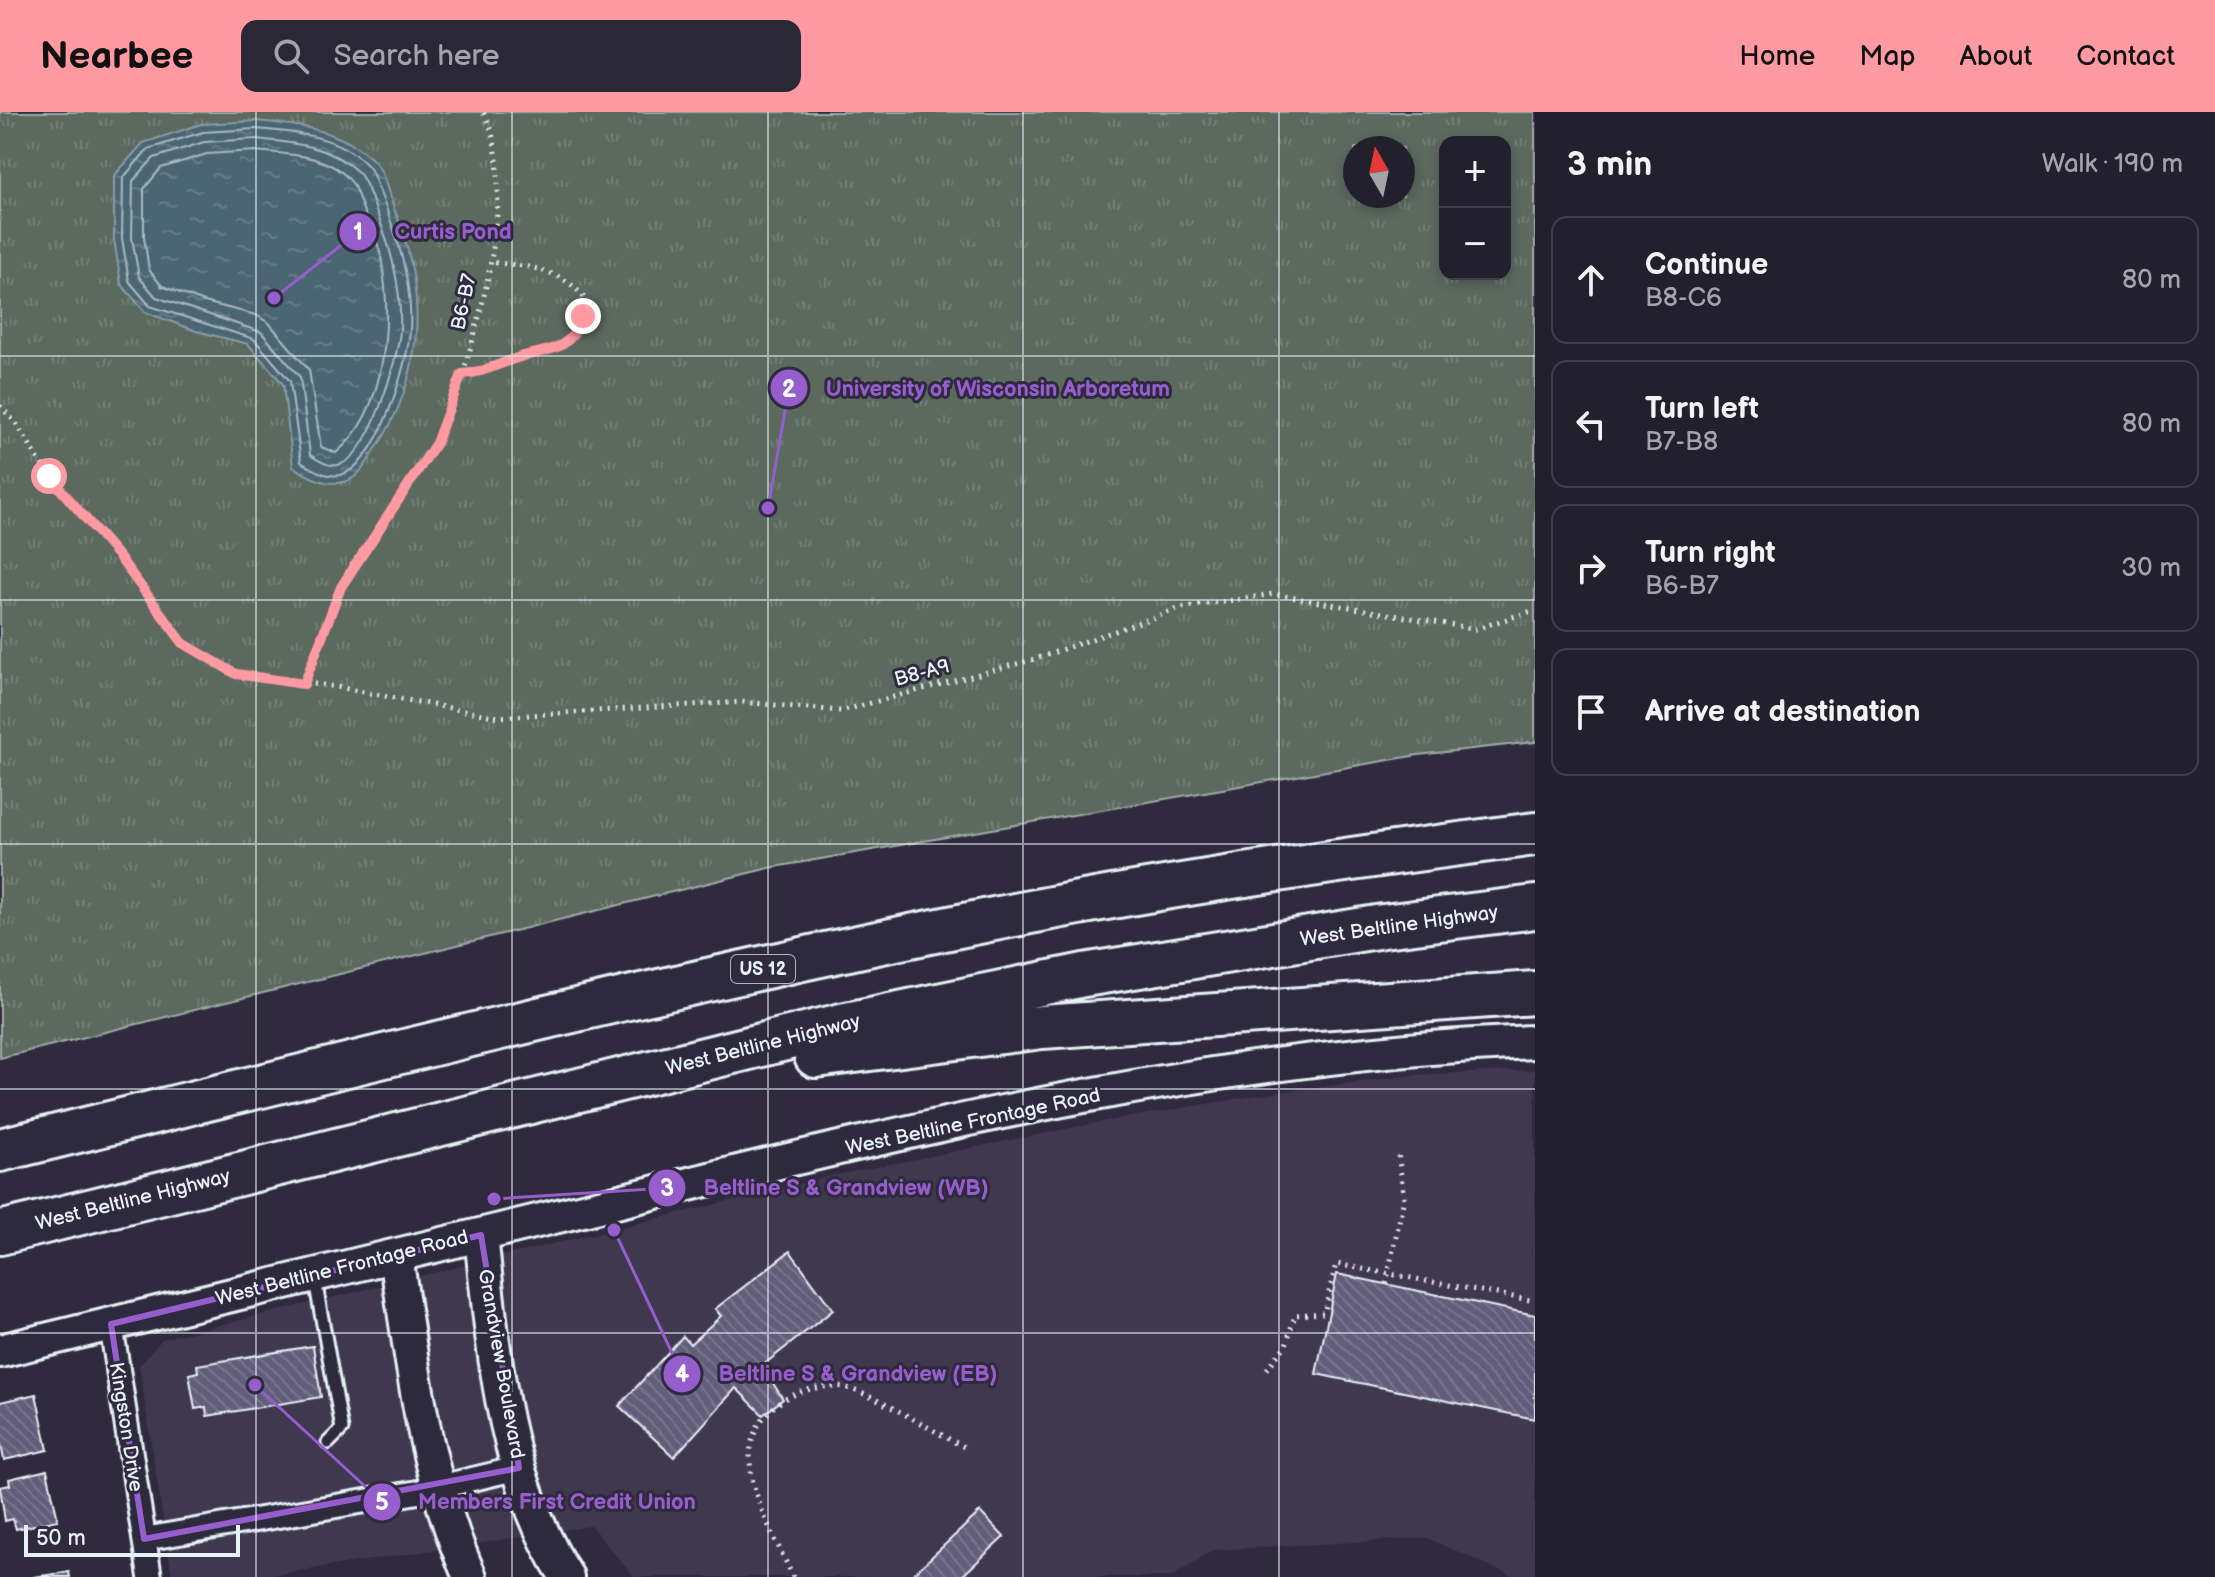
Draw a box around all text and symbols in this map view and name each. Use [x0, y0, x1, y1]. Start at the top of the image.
search box [241, 20, 801, 92]
text: Nearbee [40, 34, 193, 79]
icon: search [269, 34, 313, 78]
text: Search here [333, 38, 500, 74]
text: Home [1739, 40, 1815, 73]
text: Map [1859, 40, 1916, 73]
text: About [1960, 40, 2032, 73]
text: Contact [2076, 40, 2175, 73]
north arrow [1343, 136, 1415, 208]
map controls [1439, 136, 1511, 280]
button: + [1439, 136, 1511, 208]
text: 3 min [1567, 144, 1652, 185]
text: Walk · 190 m [2042, 149, 2183, 180]
button: − [1439, 208, 1511, 280]
callout: Curtis Pond [338, 209, 527, 255]
text: 1 [353, 218, 363, 247]
text: Curtis Pond [394, 219, 512, 246]
text: Continue [1645, 247, 1768, 283]
icon: ahead [1569, 258, 1613, 302]
text: 80 m [2122, 265, 2181, 296]
street label: B6-B7 [446, 272, 482, 332]
text: B8-C6 [1645, 283, 1722, 314]
route end [565, 298, 601, 334]
callout: University of Wisconsin Arboretum [769, 365, 1186, 411]
text: 2 [782, 375, 797, 404]
text: University of Wisconsin Arboretum [826, 376, 1170, 403]
text: Turn left [1645, 391, 1759, 427]
icon: left [1569, 402, 1613, 446]
text: 80 m [2122, 409, 2181, 440]
text: B7-B8 [1645, 427, 1718, 458]
route start [31, 458, 67, 494]
text: Turn right [1645, 535, 1776, 571]
icon: right [1569, 546, 1613, 590]
text: 30 m [2121, 553, 2181, 584]
text: B6-B7 [1645, 571, 1719, 602]
street label: B8-A9 [892, 654, 952, 692]
icon: arrive [1569, 690, 1613, 734]
text: Arrive at destination [1645, 694, 1921, 730]
street label: West Beltline Highway [1298, 900, 1500, 952]
road number: US 12 [731, 955, 795, 983]
street label: West Beltline Highway [663, 1009, 863, 1081]
street label: West Beltline Frontage Road [843, 1083, 1103, 1161]
street label: West Beltline Highway [33, 1164, 233, 1236]
callout: Beltline S & Grandview (WB) [647, 1165, 1004, 1211]
text: 3 [660, 1174, 674, 1203]
text: Beltline S & Grandview (WB) [704, 1175, 989, 1202]
street label: West Beltline Frontage Road [213, 1225, 471, 1311]
street label: Grandview Boulevard [473, 1267, 529, 1461]
callout: Beltline S & Grandview (EB) [662, 1351, 1013, 1397]
street label: Kingston Drive [104, 1360, 148, 1494]
text: 4 [675, 1360, 689, 1389]
text: Beltline S & Grandview (EB) [719, 1361, 997, 1388]
callout: Members First Credit Union [362, 1479, 712, 1525]
text: 5 [375, 1488, 389, 1517]
text: Members First Credit Union [418, 1489, 696, 1516]
scale bar [24, 1521, 240, 1557]
text: 50 m [36, 1525, 86, 1552]

